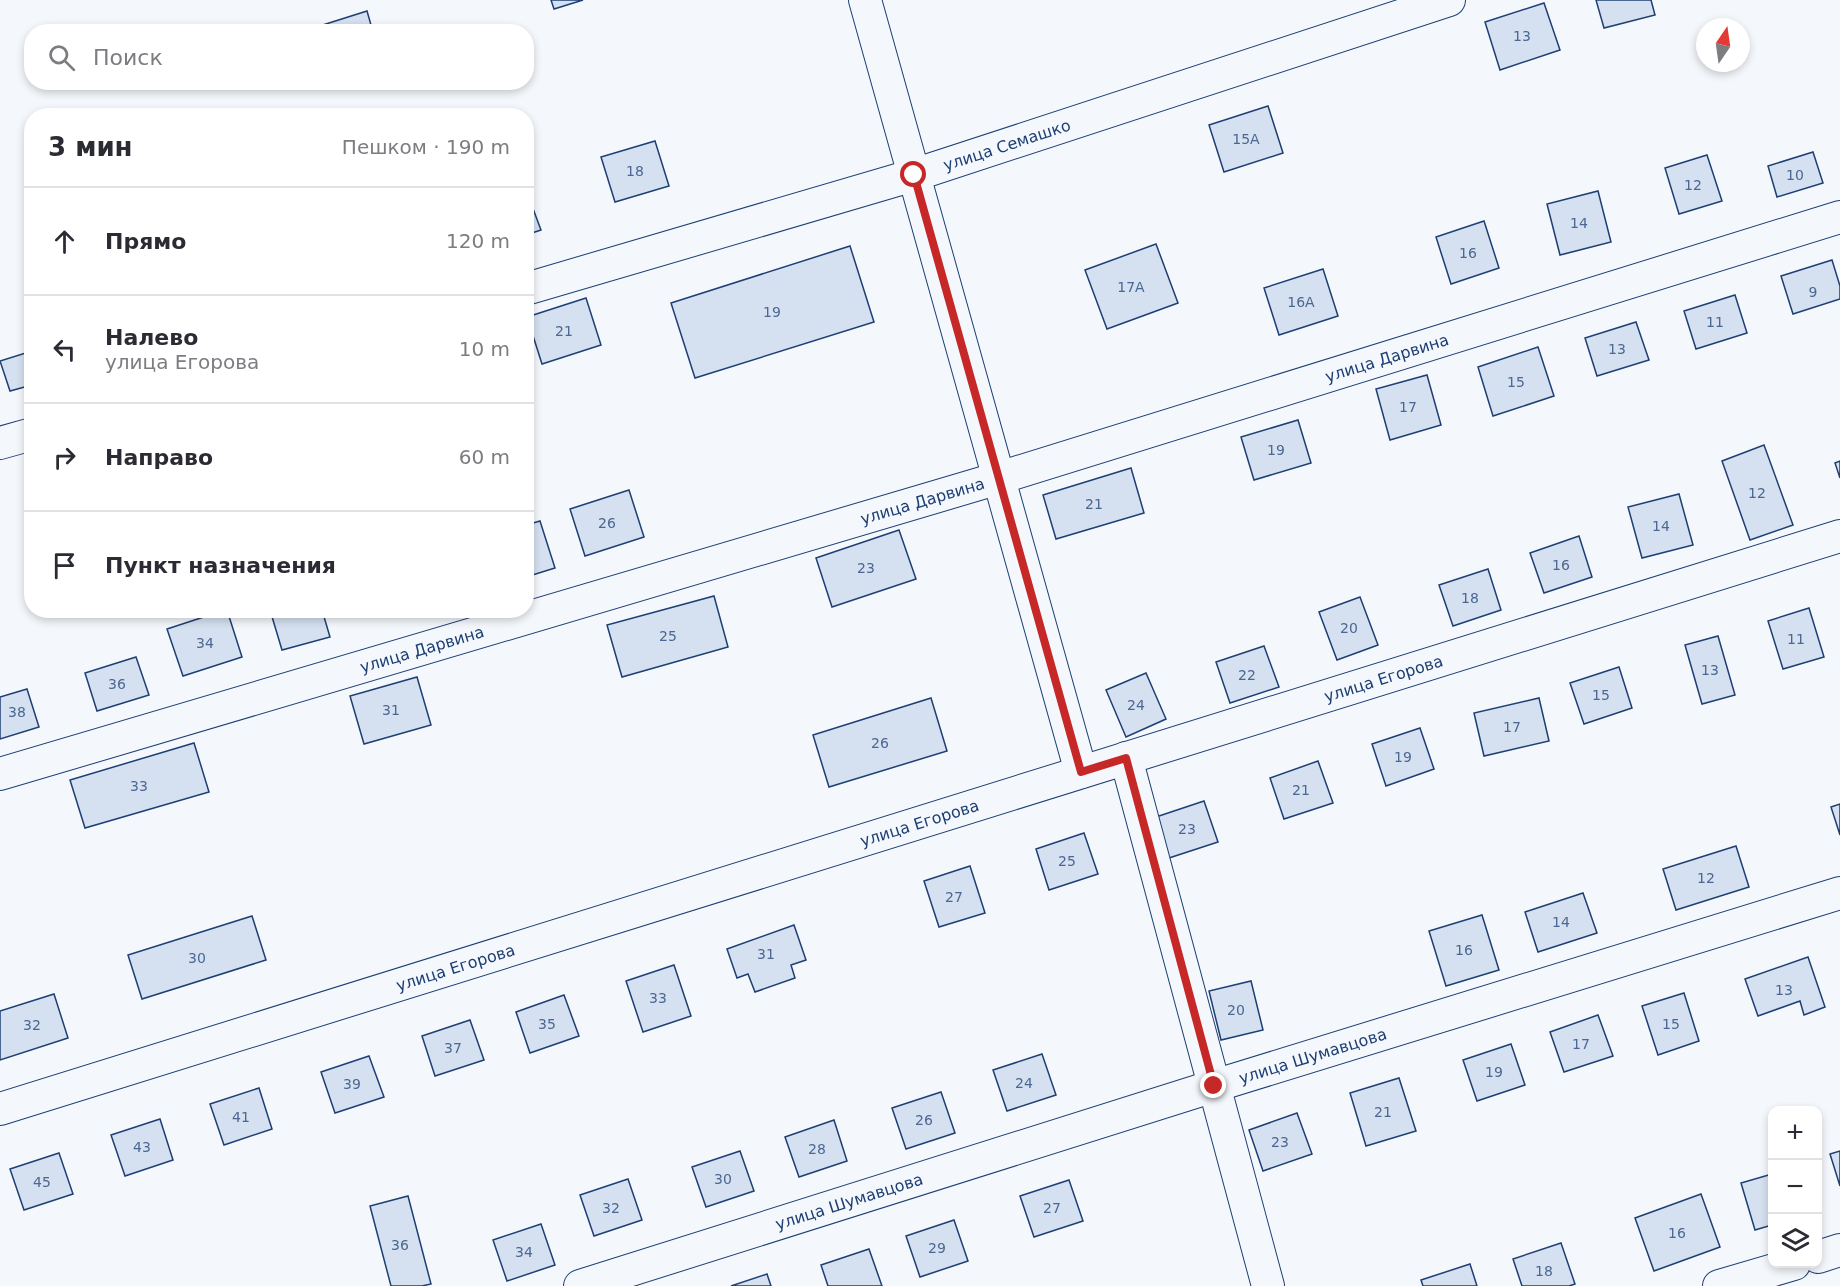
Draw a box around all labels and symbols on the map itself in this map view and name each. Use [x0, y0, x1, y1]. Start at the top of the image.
north arrow [1696, 18, 1750, 72]
house number: 13 [1513, 28, 1531, 44]
street label: улица Семашко [941, 115, 1073, 174]
house number: 15А [1232, 131, 1260, 147]
route start [900, 161, 926, 187]
house number: 18 [626, 163, 644, 179]
house number: 10 [1786, 167, 1804, 183]
house number: 12 [1684, 177, 1702, 193]
house number: 14 [1570, 215, 1588, 231]
house number: 16 [1459, 245, 1477, 261]
house number: 17А [1117, 279, 1145, 295]
house number: 9 [1809, 284, 1817, 300]
house number: 16А [1287, 294, 1315, 310]
house number: 19 [763, 304, 781, 320]
house number: 11 [1706, 314, 1724, 330]
house number: 21 [555, 323, 573, 339]
street label: улица Дарвина [1323, 330, 1451, 386]
house number: 13 [1608, 341, 1626, 357]
house number: 15 [1507, 374, 1525, 390]
house number: 17 [1399, 399, 1417, 415]
house number: 19 [1267, 442, 1285, 458]
street label: улица Дарвина [858, 473, 987, 528]
house number: 12 [1748, 485, 1766, 501]
house number: 21 [1085, 496, 1103, 512]
house number: 26 [598, 515, 616, 531]
house number: 14 [1652, 518, 1670, 534]
house number: 16 [1552, 557, 1570, 573]
house number: 23 [857, 560, 875, 576]
house number: 18 [1461, 590, 1479, 606]
house number: 20 [1340, 620, 1358, 636]
street label: улица Дарвина [358, 622, 486, 676]
house number: 25 [659, 628, 677, 644]
house number: 11 [1787, 631, 1805, 647]
house number: 34 [196, 635, 214, 651]
street label: улица Егорова [1322, 651, 1445, 706]
house number: 13 [1701, 662, 1719, 678]
house number: 22 [1238, 667, 1256, 683]
house number: 36 [108, 676, 126, 692]
house number: 15 [1592, 687, 1610, 703]
house number: 24 [1127, 697, 1145, 713]
house number: 31 [382, 702, 400, 718]
house number: 38 [8, 704, 26, 720]
house number: 17 [1503, 719, 1521, 735]
house number: 26 [871, 735, 889, 751]
house number: 19 [1394, 749, 1412, 765]
house number: 33 [130, 778, 148, 794]
house number: 21 [1292, 782, 1310, 798]
street label: улица Егорова [858, 795, 981, 850]
house number: 23 [1178, 821, 1196, 837]
house number: 25 [1058, 853, 1076, 869]
house number: 12 [1697, 870, 1715, 886]
house number: 27 [945, 889, 963, 905]
house number: 14 [1552, 914, 1570, 930]
street label: улица Егорова [394, 940, 517, 995]
house number: 16 [1455, 942, 1473, 958]
house number: 31 [757, 946, 775, 962]
house number: 30 [188, 950, 206, 966]
house number: 13 [1775, 982, 1793, 998]
house number: 33 [649, 990, 667, 1006]
house number: 20 [1227, 1002, 1245, 1018]
house number: 35 [538, 1016, 556, 1032]
house number: 15 [1662, 1016, 1680, 1032]
house number: 32 [23, 1017, 41, 1033]
street label: улица Шумавцова [1236, 1024, 1389, 1087]
house number: 17 [1572, 1036, 1590, 1052]
house number: 37 [444, 1040, 462, 1056]
house number: 19 [1485, 1064, 1503, 1080]
route end [1200, 1072, 1226, 1098]
house number: 24 [1015, 1075, 1033, 1091]
house number: 39 [343, 1076, 361, 1092]
house number: 21 [1374, 1104, 1392, 1120]
house number: 41 [232, 1109, 250, 1125]
house number: 26 [915, 1112, 933, 1128]
house number: 23 [1271, 1134, 1289, 1150]
house number: 43 [133, 1139, 151, 1155]
house number: 28 [808, 1141, 826, 1157]
street label: улица Шумавцова [773, 1169, 925, 1233]
house number: 30 [714, 1171, 732, 1187]
house number: 45 [33, 1174, 51, 1190]
house number: 32 [602, 1200, 620, 1216]
house number: 27 [1043, 1200, 1061, 1216]
house number: 16 [1668, 1225, 1686, 1241]
house number: 36 [391, 1237, 409, 1253]
house number: 29 [928, 1240, 946, 1256]
house number: 34 [515, 1244, 533, 1260]
house number: 18 [1535, 1263, 1553, 1279]

